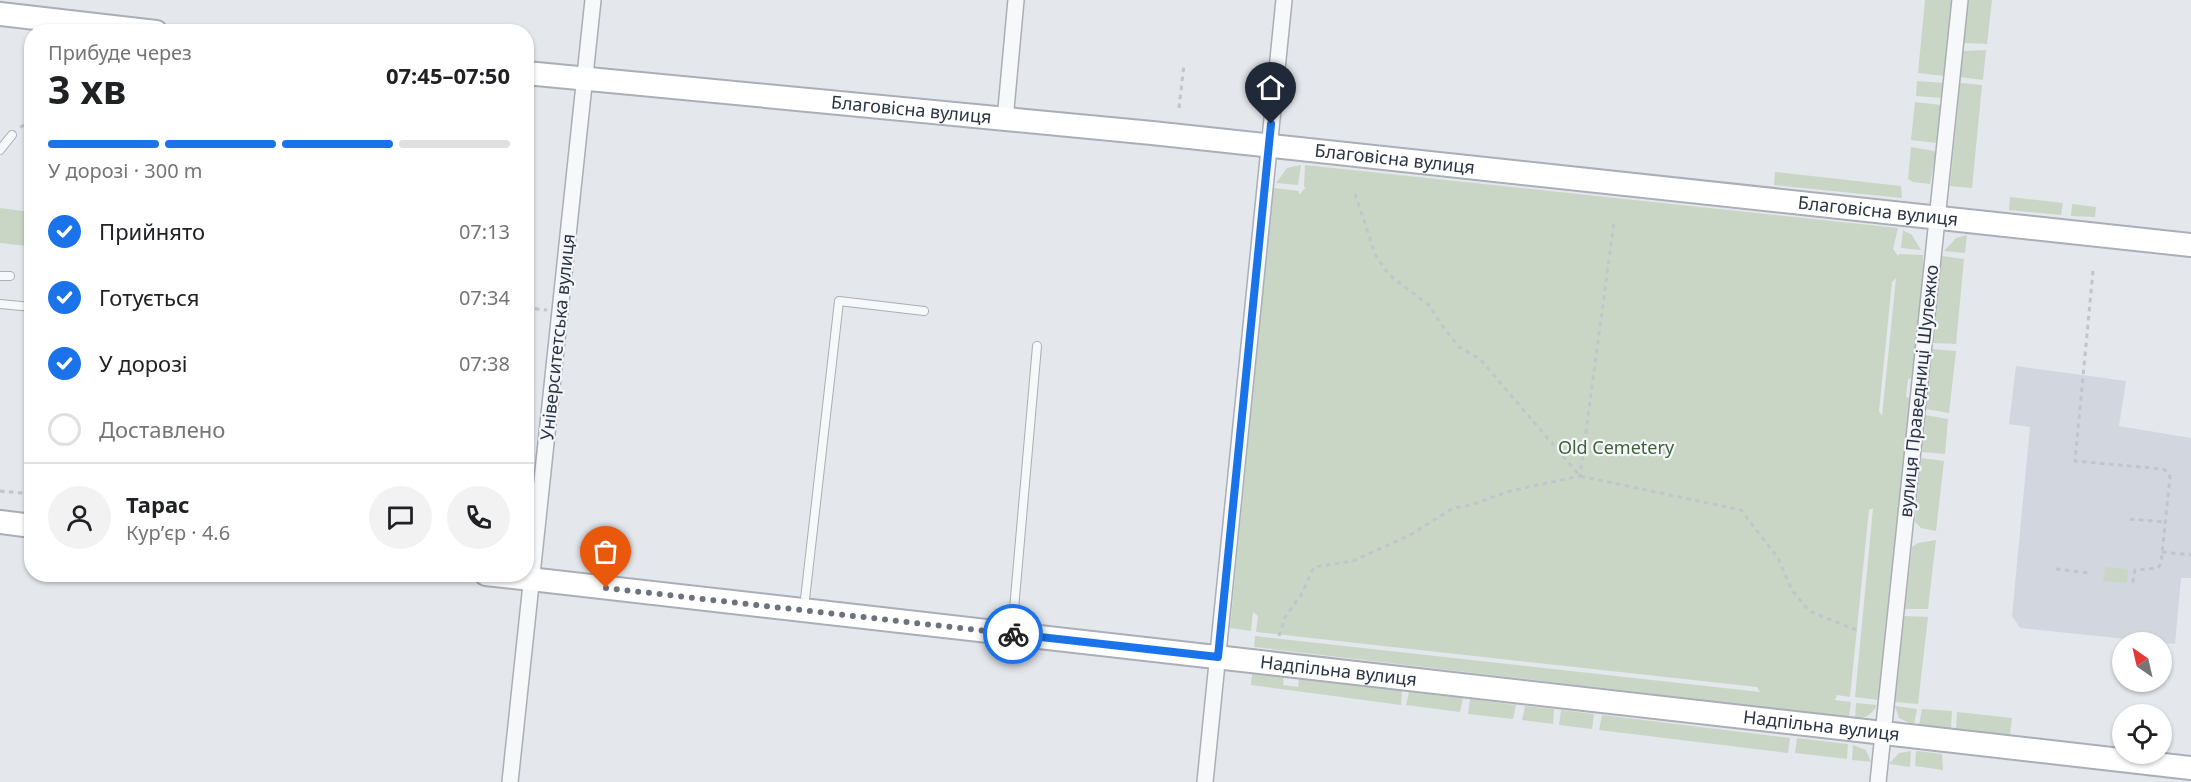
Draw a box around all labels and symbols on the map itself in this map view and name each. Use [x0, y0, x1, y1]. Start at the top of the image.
pin [1245, 62, 1296, 124]
street label: Благовісна вулиця [830, 89, 993, 129]
street label: Благовісна вулиця [1314, 138, 1476, 179]
street label: Благовісна вулиця [1797, 190, 1959, 231]
street label: Університетська вулиця [534, 232, 580, 441]
street label: вулиця Праведниці Шулежко [1893, 263, 1943, 519]
park label: Old Cemetery [1558, 435, 1675, 459]
pin [580, 526, 631, 588]
courier [983, 604, 1043, 664]
north arrow [2112, 632, 2172, 692]
street label: Надпільна вулиця [1259, 649, 1418, 691]
street label: Надпільна вулиця [1742, 704, 1901, 746]

